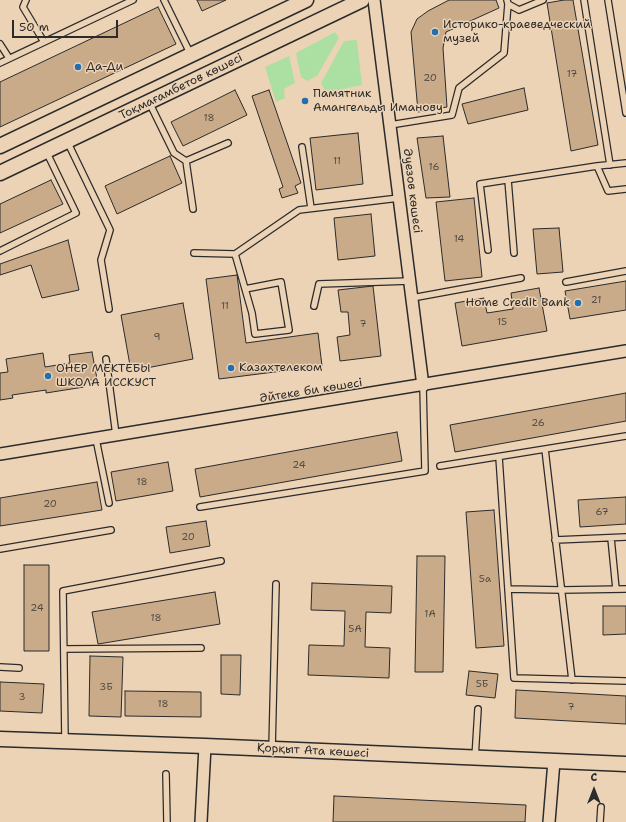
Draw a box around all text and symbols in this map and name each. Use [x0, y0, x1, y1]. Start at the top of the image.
scale bar [14, 12, 120, 38]
place label: Историко-краеведческий музей [443, 18, 591, 46]
text: 50 m [19, 19, 49, 35]
marker: Историко-краеведческий музей [430, 27, 440, 37]
street label: Тоқмағамбетов көшесі [117, 51, 245, 123]
place label: Да-Ди [86, 60, 123, 74]
marker: Да-Ди [73, 62, 83, 72]
house number: 17 [567, 68, 577, 80]
house number: 20 [423, 72, 437, 84]
place label: Памятник Амангельды Иманову [313, 87, 443, 115]
marker: Памятник Амангельды Иманову [300, 96, 310, 106]
house number: 18 [203, 112, 215, 124]
street label: Әуезов көшесі [400, 148, 424, 234]
house number: 11 [333, 155, 341, 167]
house number: 16 [429, 161, 439, 173]
house number: 14 [454, 233, 464, 245]
house number: 21 [591, 294, 601, 306]
place label: Home Credit Bank [466, 296, 570, 310]
marker: Home Credit Bank [573, 298, 583, 308]
house number: 11 [221, 300, 229, 312]
house number: 15 [497, 316, 507, 328]
house number: 7 [360, 318, 366, 330]
house number: 9 [154, 331, 160, 343]
place label: Казахтелеком [239, 361, 322, 375]
place label: ОНЕР МЕКТЕБЫ ШКОЛА ИССКУСТ [56, 362, 156, 390]
marker: Казахтелеком [226, 363, 236, 373]
marker: ОНЕР МЕКТЕБЫ ШКОЛА ИССКУСТ [43, 371, 53, 381]
street label: Әйтеке би көшесі [259, 376, 363, 406]
house number: 26 [531, 417, 545, 429]
house number: 24 [292, 459, 306, 471]
house number: 18 [136, 476, 148, 488]
house number: 20 [43, 498, 57, 510]
house number: 67 [596, 506, 608, 518]
house number: 20 [181, 531, 195, 543]
house number: 5а [479, 573, 491, 585]
house number: 24 [30, 602, 44, 614]
house number: 1А [424, 608, 436, 620]
house number: 18 [150, 612, 162, 624]
house number: 5А [348, 623, 362, 635]
house number: 5Б [476, 678, 488, 690]
house number: 3Б [99, 681, 113, 693]
house number: 3 [19, 691, 25, 703]
house number: 18 [157, 698, 169, 710]
house number: 7 [568, 701, 574, 713]
street label: Қорқыт Ата көшесі [257, 741, 369, 761]
north arrow [574, 770, 614, 810]
text: С [591, 770, 597, 785]

